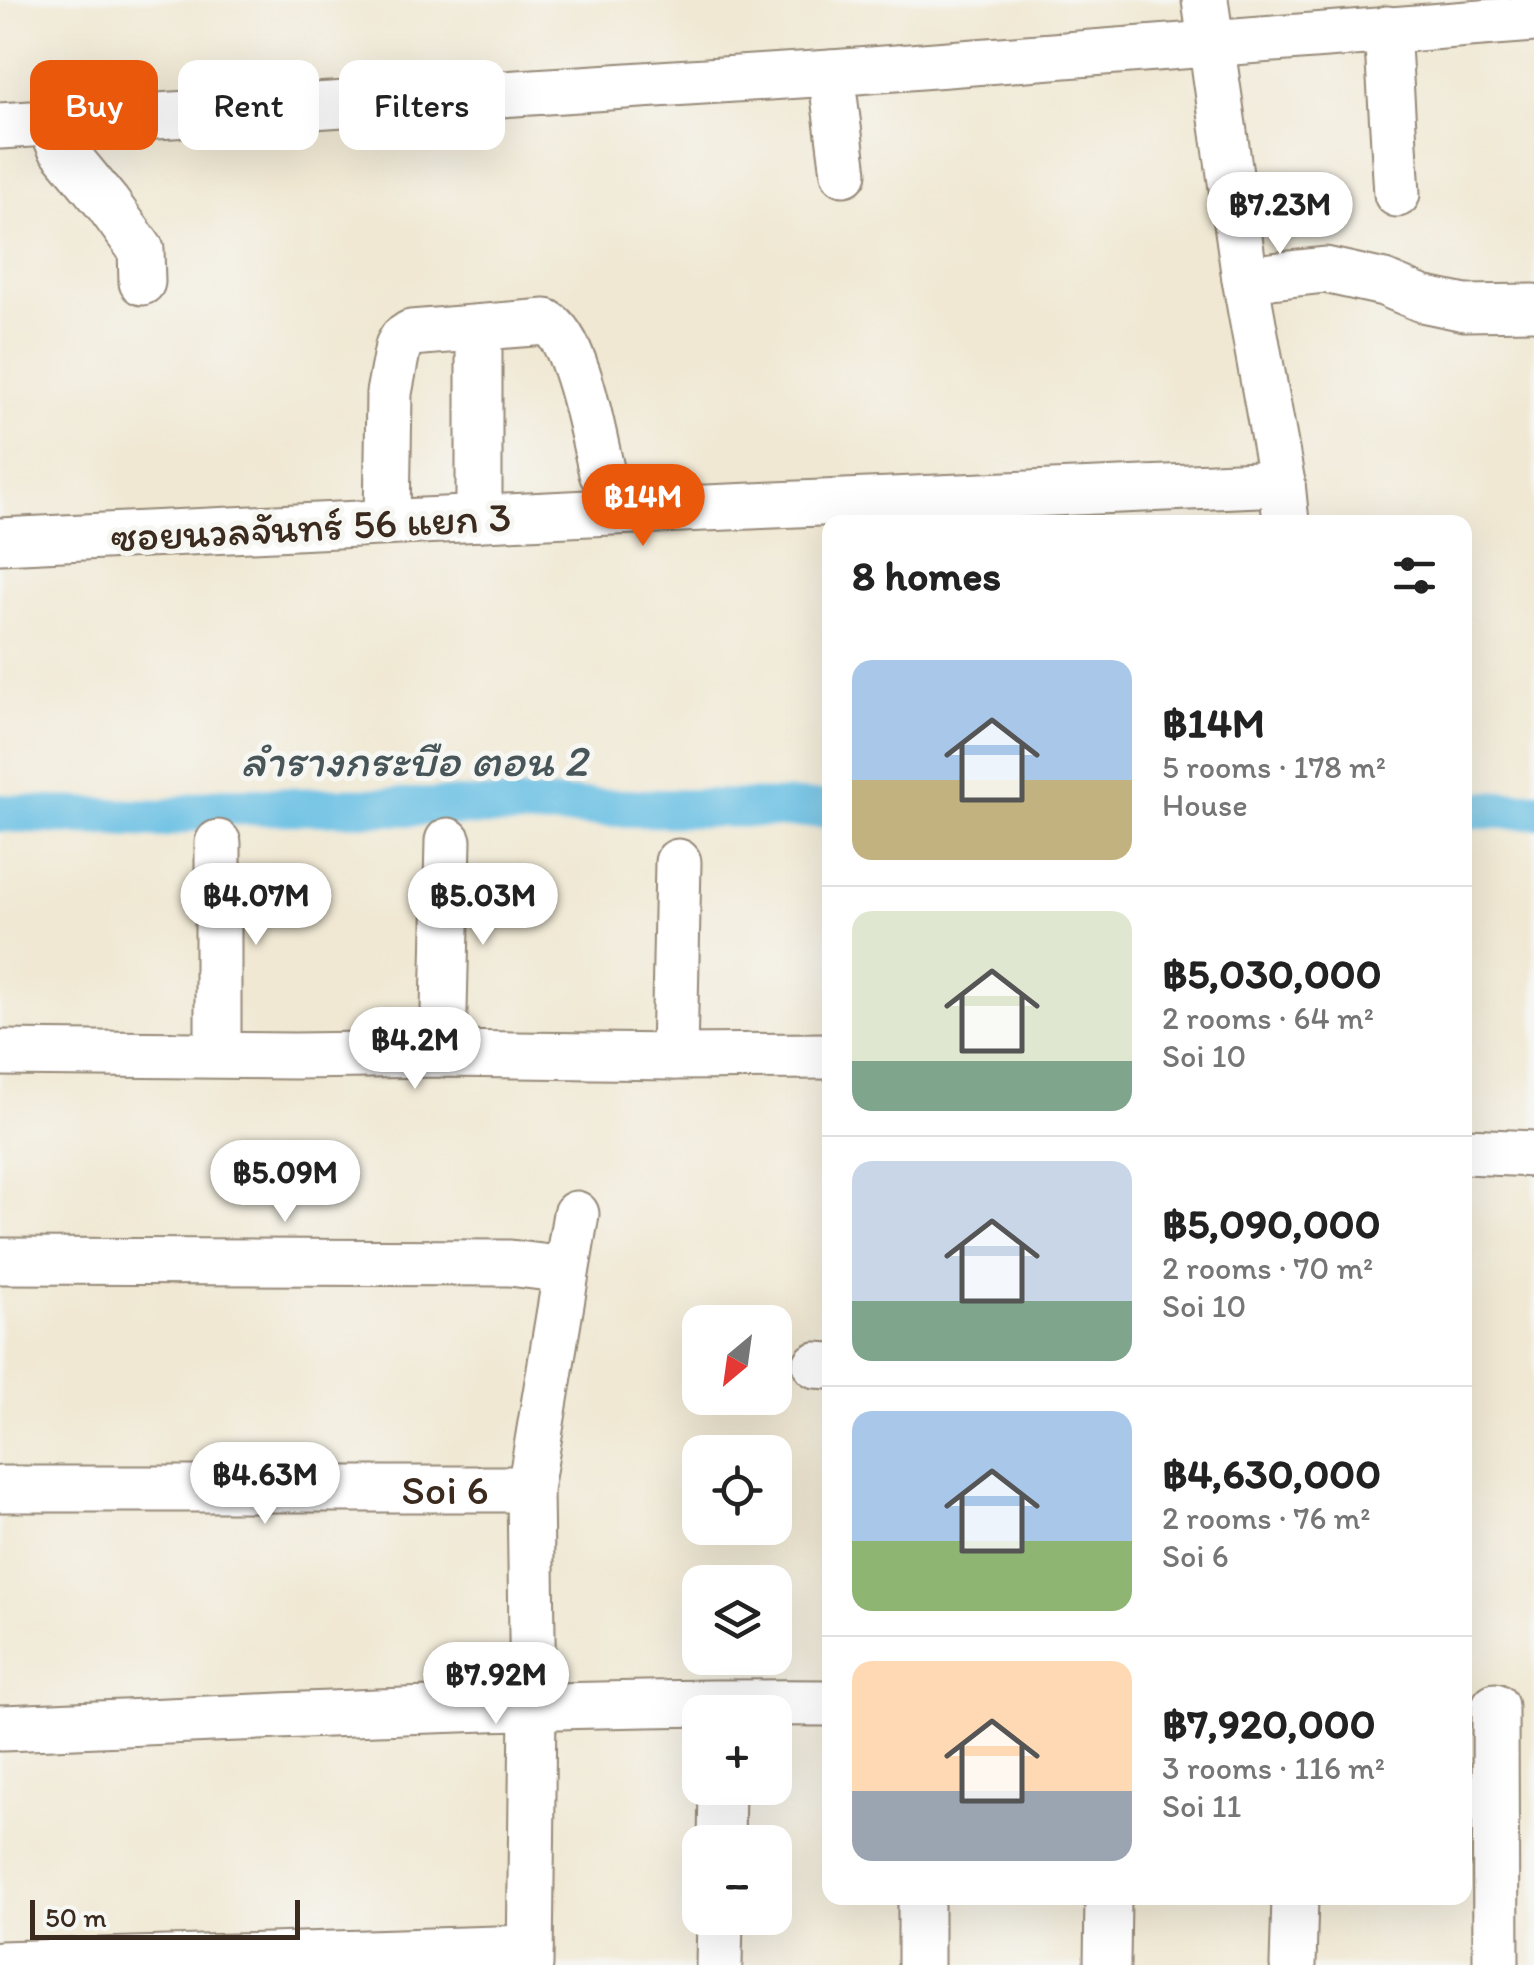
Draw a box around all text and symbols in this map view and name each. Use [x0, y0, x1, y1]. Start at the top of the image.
chip: Buy [30, 60, 158, 150]
chip: Rent [178, 60, 319, 150]
chip: Filters [339, 60, 505, 150]
pin: ฿7.23M [1199, 172, 1361, 257]
text: ฿7.23M [1229, 185, 1331, 223]
pin: ฿14M [584, 464, 702, 549]
text: ฿14M [604, 477, 682, 515]
street label: ซอยนวลจันทร์ 56 แยก 3 [110, 491, 512, 562]
icon: filters [1387, 548, 1442, 603]
text: 8 homes [852, 550, 1001, 601]
text: ฿14M [1162, 697, 1265, 748]
icon: home [932, 700, 1052, 820]
water label: ลำรางกระบือ ตอน 2 [241, 733, 591, 787]
text: 5 rooms · 178 m² [1162, 748, 1386, 786]
text: House [1162, 786, 1248, 824]
pin: ฿4.07M [175, 863, 337, 948]
pin: ฿5.03M [402, 863, 564, 948]
text: ฿4.07M [202, 876, 310, 914]
text: ฿5.03M [430, 876, 536, 914]
text: ฿5,030,000 [1162, 948, 1382, 999]
icon: home [932, 951, 1052, 1071]
text: 2 rooms · 64 m² [1162, 999, 1374, 1037]
pin: ฿4.2M [345, 1007, 485, 1092]
text: ฿4.2M [371, 1020, 459, 1058]
text: Soi 10 [1162, 1037, 1246, 1075]
pin: ฿5.09M [204, 1140, 366, 1225]
text: ฿5.09M [232, 1153, 338, 1191]
text: ฿5,090,000 [1162, 1198, 1381, 1249]
icon: home [932, 1201, 1052, 1321]
text: 2 rooms · 70 m² [1162, 1249, 1373, 1287]
text: Soi 10 [1162, 1287, 1246, 1325]
north arrow [682, 1305, 792, 1415]
map controls [682, 1305, 792, 1935]
button: locate [682, 1435, 792, 1545]
pin: ฿4.63M [184, 1442, 346, 1527]
text: ฿4,630,000 [1162, 1448, 1381, 1499]
icon: home [932, 1451, 1052, 1571]
text: ฿4.63M [212, 1455, 318, 1493]
street label: Soi 6 [401, 1464, 489, 1515]
text: 2 rooms · 76 m² [1162, 1499, 1371, 1537]
text: Soi 6 [1162, 1537, 1229, 1575]
button: layers [682, 1565, 792, 1675]
pin: ฿7.92M [415, 1642, 577, 1727]
text: ฿7.92M [445, 1655, 547, 1693]
button: + [682, 1695, 792, 1805]
text: ฿7,920,000 [1162, 1698, 1376, 1749]
icon: home [932, 1701, 1052, 1821]
text: 3 rooms · 116 m² [1162, 1749, 1385, 1787]
text: Soi 11 [1162, 1787, 1241, 1825]
button: − [682, 1825, 792, 1935]
scale bar [30, 1895, 300, 1940]
text: 50 m [45, 1900, 107, 1934]

